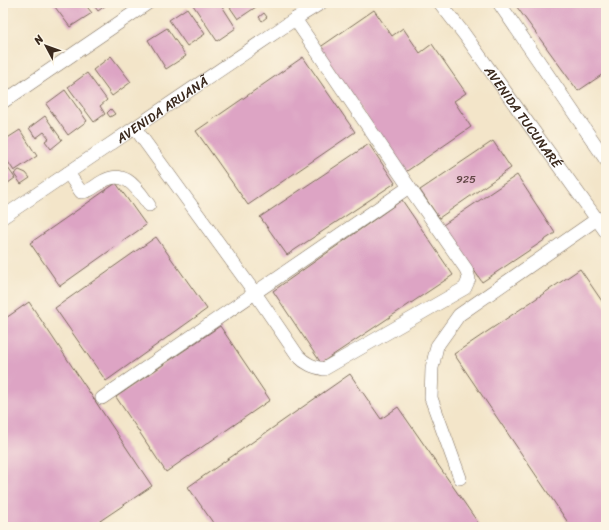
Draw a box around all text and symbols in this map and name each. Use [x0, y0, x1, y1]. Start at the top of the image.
north arrow [26, 26, 66, 66]
text: N [29, 30, 49, 50]
street label: AVENIDA TUCUNARÉ [478, 60, 568, 173]
street label: AVENIDA ARUANÃ [110, 69, 214, 149]
house number: 925 [456, 170, 476, 189]

